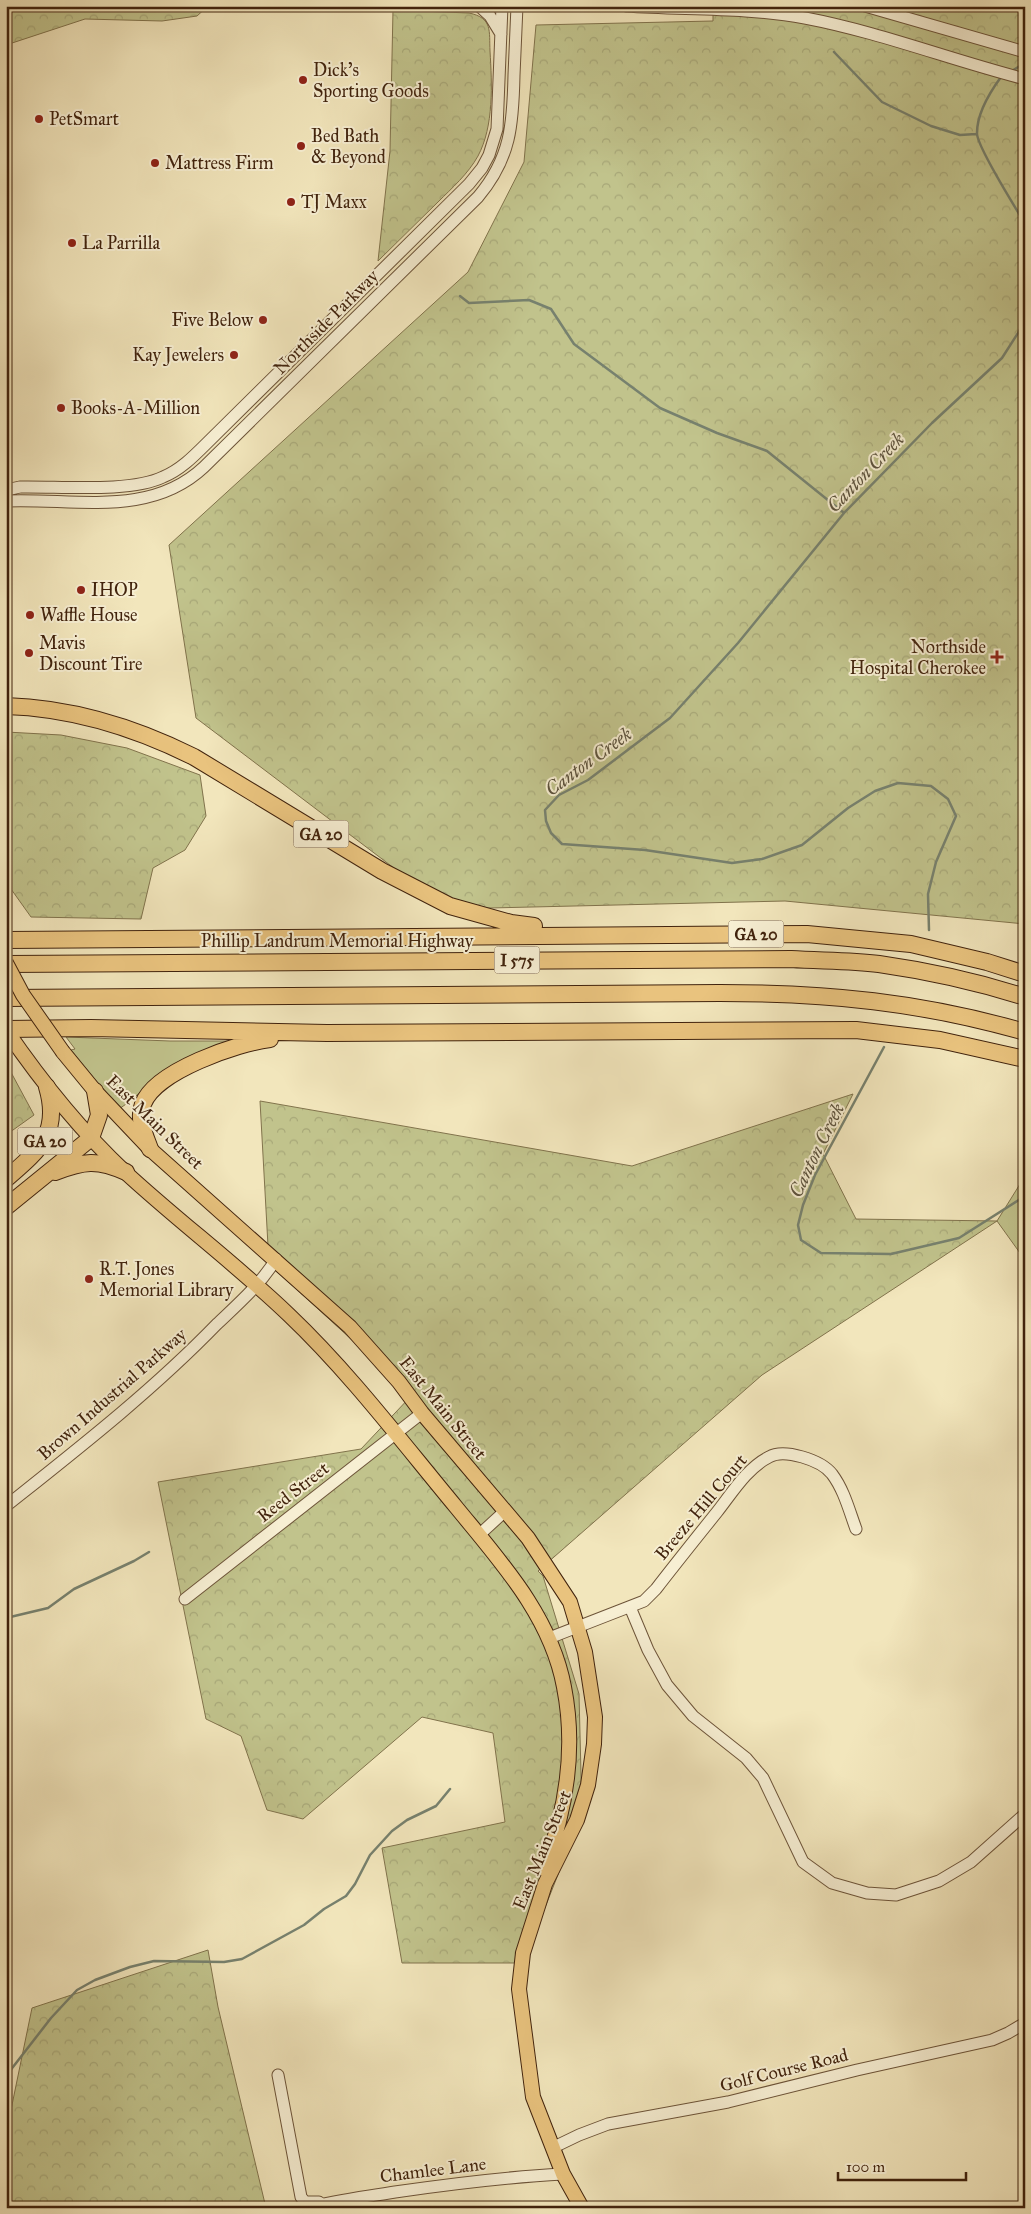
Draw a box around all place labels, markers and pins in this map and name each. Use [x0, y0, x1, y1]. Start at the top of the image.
place label: Dick's Sporting Goods [313, 59, 429, 103]
marker: Dick's Sporting Goods [297, 74, 309, 86]
place label: PetSmart [49, 108, 120, 130]
marker: PetSmart [33, 113, 45, 125]
place label: Bed Bath & Beyond [311, 125, 386, 168]
marker: Bed Bath & Beyond [295, 140, 307, 152]
place label: Mattress Firm [165, 152, 274, 174]
marker: Mattress Firm [149, 157, 161, 169]
place label: TJ Maxx [301, 191, 367, 214]
marker: TJ Maxx [285, 196, 297, 208]
place label: La Parrilla [82, 232, 161, 254]
marker: La Parrilla [66, 237, 78, 249]
place label: Five Below [172, 309, 253, 331]
marker: Five Below [257, 314, 269, 326]
place label: Kay Jewelers [132, 344, 224, 367]
marker: Kay Jewelers [228, 349, 240, 361]
place label: Books-A-Million [71, 397, 200, 419]
marker: Books-A-Million [55, 402, 67, 414]
place label: IHOP [91, 579, 138, 601]
marker: IHOP [75, 584, 87, 596]
place label: Waffle House [40, 604, 138, 626]
marker: Waffle House [24, 609, 36, 621]
place label: Mavis Discount Tire [39, 632, 142, 675]
place label: Northside Hospital Cherokee [850, 636, 986, 679]
marker: Mavis Discount Tire [23, 647, 35, 659]
marker: Northside Hospital Cherokee [990, 650, 1004, 664]
place label: R.T. Jones Memorial Library [99, 1258, 234, 1301]
marker: R.T. Jones Memorial Library [83, 1273, 95, 1285]

